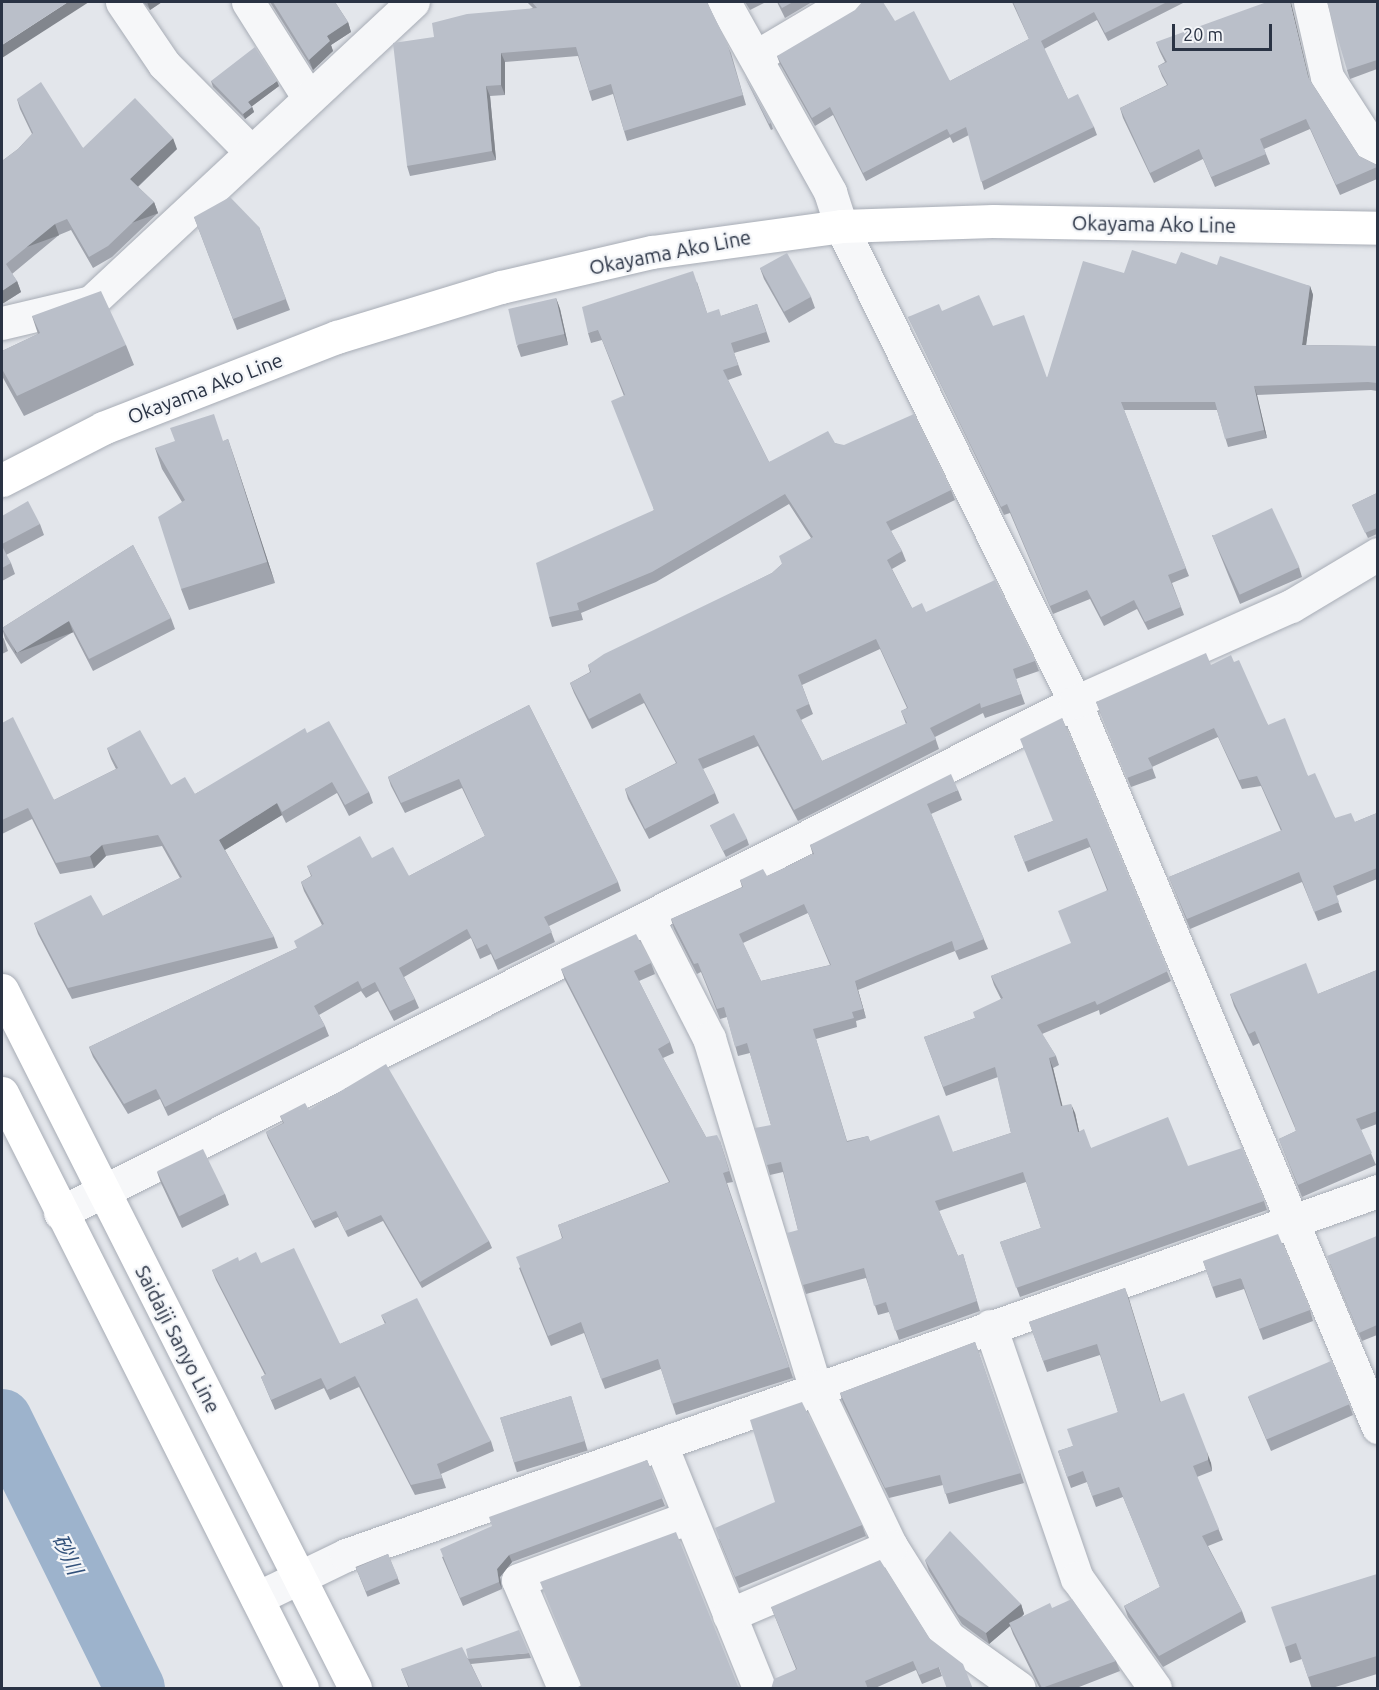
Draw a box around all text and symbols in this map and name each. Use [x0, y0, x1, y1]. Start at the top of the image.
scale bar [1175, 12, 1276, 50]
text: 20 m [1183, 24, 1223, 44]
street label: Okayama Ako Line [1072, 211, 1236, 237]
street label: Okayama Ako Line [587, 225, 753, 279]
street label: Okayama Ako Line [124, 347, 286, 429]
street label: Saidaiji Sanyo Line [130, 1261, 226, 1417]
water label: 砂川 [47, 1530, 89, 1578]

